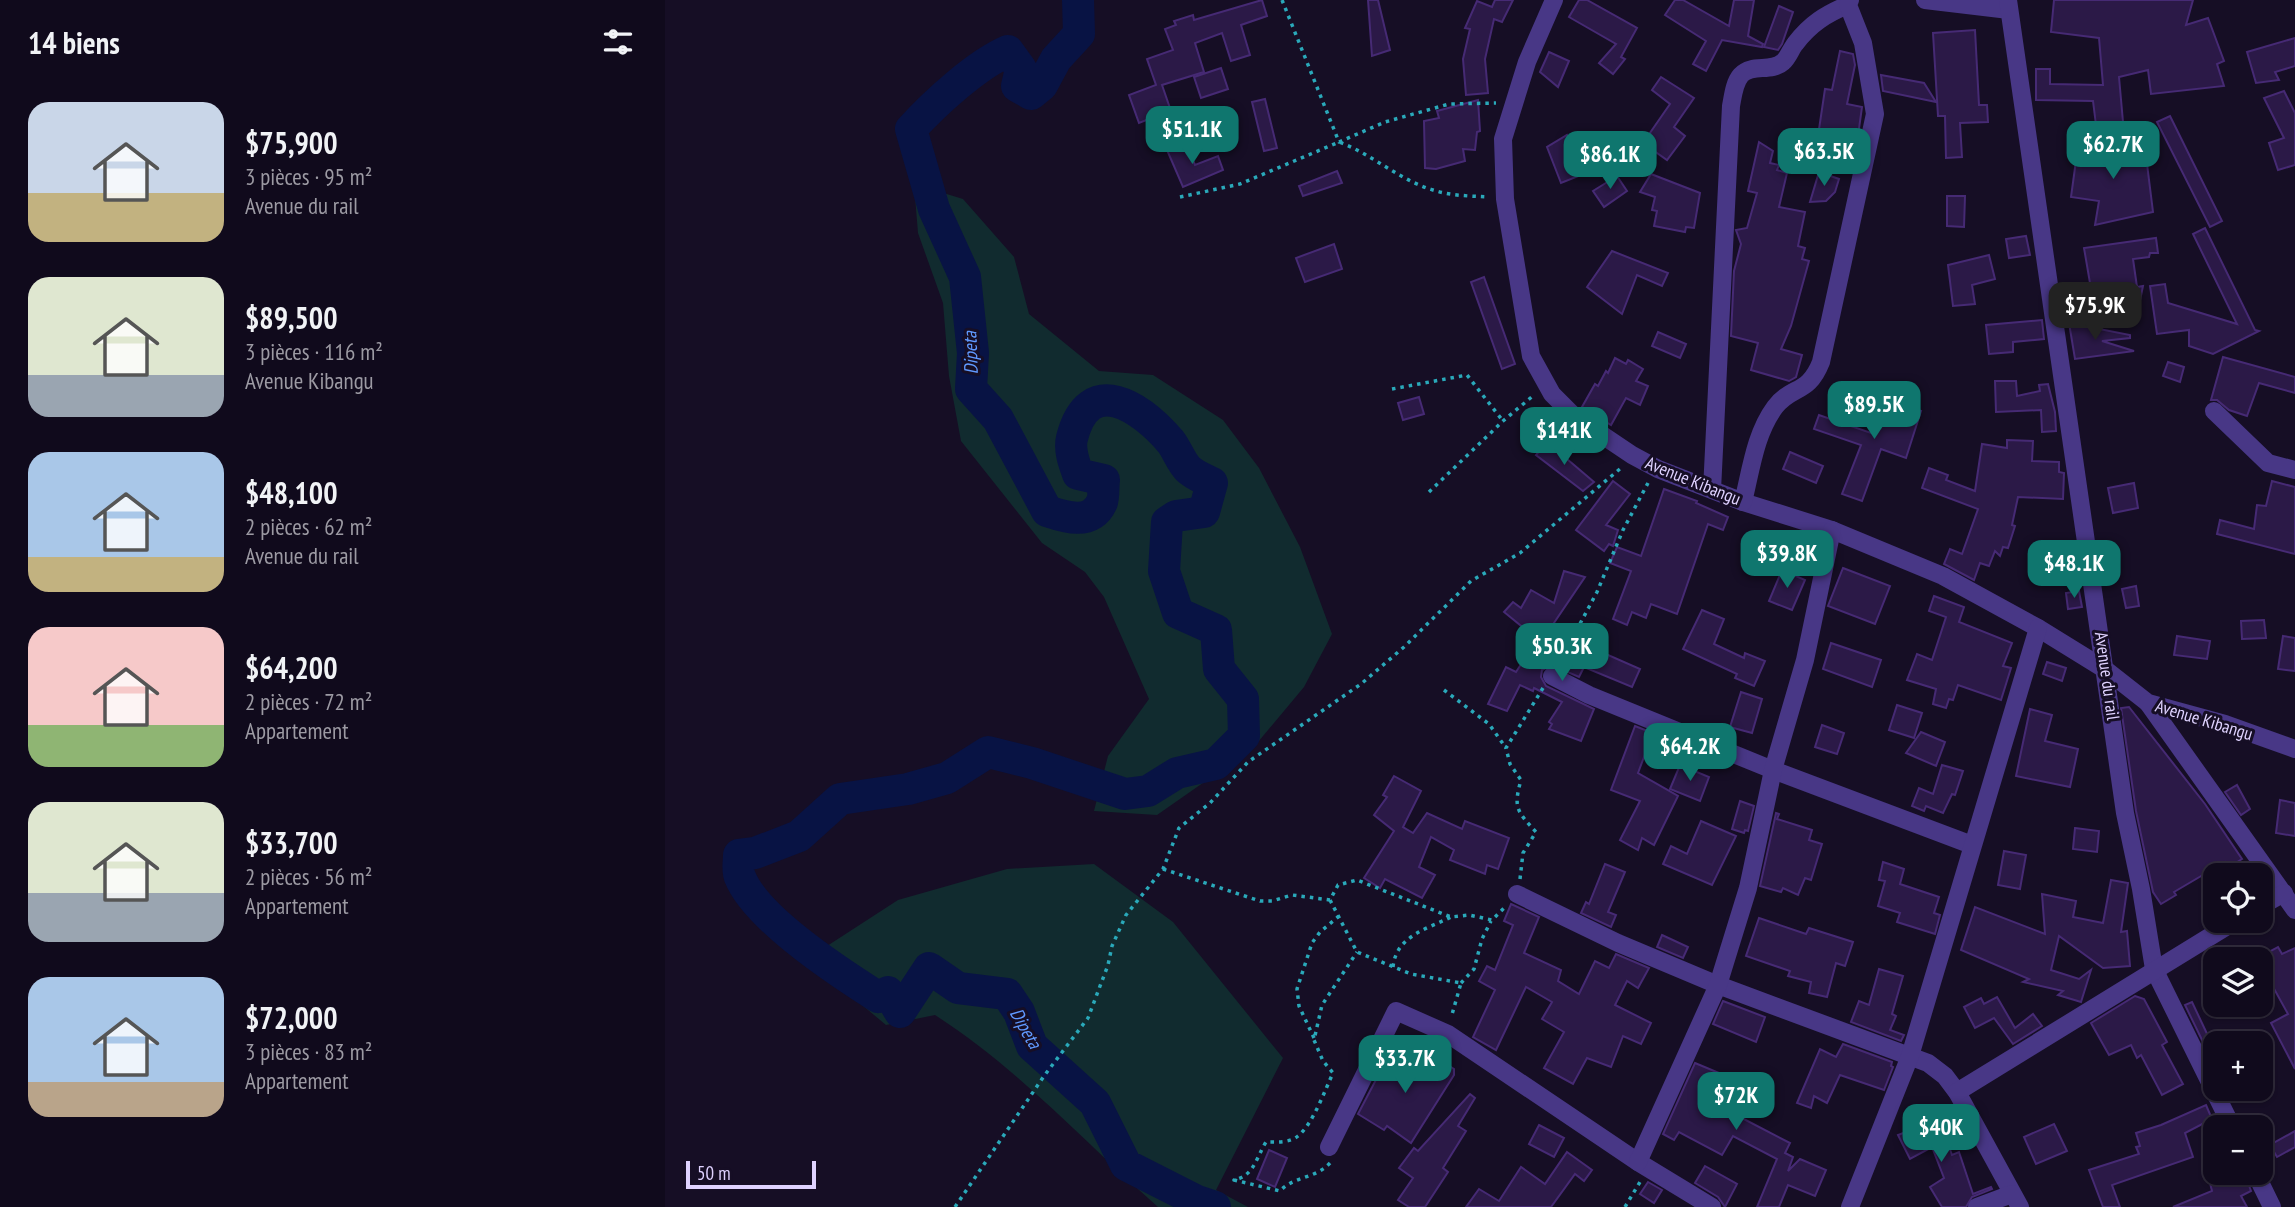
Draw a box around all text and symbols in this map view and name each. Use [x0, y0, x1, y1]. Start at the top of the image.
text: 14 biens [28, 23, 120, 62]
icon: filters [599, 23, 637, 61]
pin: $51.1K [1135, 106, 1249, 166]
text: $51.1K [1162, 114, 1222, 143]
pin: $62.7K [2056, 122, 2170, 181]
text: $75,900 [245, 123, 338, 162]
pin: $63.5K [1767, 128, 1881, 188]
text: $62.7K [2083, 129, 2143, 158]
icon: home [84, 130, 168, 214]
pin: $86.1K [1553, 132, 1667, 191]
text: $63.5K [1794, 136, 1854, 165]
text: $86.1K [1580, 139, 1640, 168]
text: 3 pièces · 95 m² [245, 162, 372, 191]
text: Avenue du rail [245, 191, 359, 220]
pin: $75.9K [2038, 282, 2152, 342]
text: $75.9K [2065, 290, 2125, 319]
text: $89,500 [245, 298, 338, 337]
icon: home [84, 305, 168, 389]
water label: Dipeta [957, 330, 983, 375]
text: 3 pièces · 116 m² [245, 337, 383, 366]
text: Avenue Kibangu [245, 366, 374, 395]
pin: $89.5K [1817, 382, 1931, 441]
text: $89.5K [1844, 389, 1904, 418]
pin: $141K [1515, 407, 1613, 467]
text: $141K [1536, 415, 1592, 444]
street label: Avenue Kibangu [1642, 451, 1744, 510]
text: $48,100 [245, 473, 338, 512]
icon: home [84, 480, 168, 564]
text: 2 pièces · 62 m² [245, 512, 372, 541]
pin: $39.8K [1730, 530, 1844, 590]
text: $39.8K [1757, 538, 1817, 567]
pin: $48.1K [2017, 540, 2131, 600]
text: Avenue du rail [245, 541, 359, 570]
text: $48.1K [2044, 548, 2104, 577]
pin: $50.3K [1505, 624, 1619, 683]
street label: Avenue du rail [2090, 630, 2125, 722]
text: $50.3K [1532, 631, 1592, 660]
text: $64,200 [245, 648, 338, 687]
icon: home [84, 655, 168, 739]
text: 2 pièces · 72 m² [245, 687, 372, 716]
street label: Avenue Kibangu [2153, 694, 2256, 745]
text: Appartement [245, 716, 348, 745]
pin: $64.2K [1633, 724, 1747, 783]
text: $64.2K [1660, 731, 1720, 760]
text: $33,700 [245, 823, 338, 862]
icon: home [84, 830, 168, 914]
text: 2 pièces · 56 m² [245, 862, 372, 891]
map controls [2203, 863, 2273, 1185]
button: locate [2203, 863, 2273, 933]
text: Appartement [245, 891, 348, 920]
button: layers [2203, 947, 2273, 1017]
text: $72,000 [245, 998, 338, 1037]
water label: Dipeta [1005, 1003, 1048, 1054]
icon: home [84, 1005, 168, 1089]
button: + [2203, 1031, 2273, 1101]
pin: $33.7K [1348, 1036, 1462, 1095]
text: 3 pièces · 83 m² [245, 1037, 372, 1066]
text: $33.7K [1375, 1043, 1435, 1072]
text: Appartement [245, 1066, 348, 1095]
pin: $72K [1695, 1072, 1777, 1132]
text: $72K [1714, 1080, 1758, 1109]
pin: $40K [1900, 1104, 1982, 1164]
text: $40K [1919, 1112, 1963, 1141]
button: − [2203, 1115, 2273, 1185]
scale bar [686, 1158, 815, 1190]
text: 50 m [697, 1161, 731, 1185]

